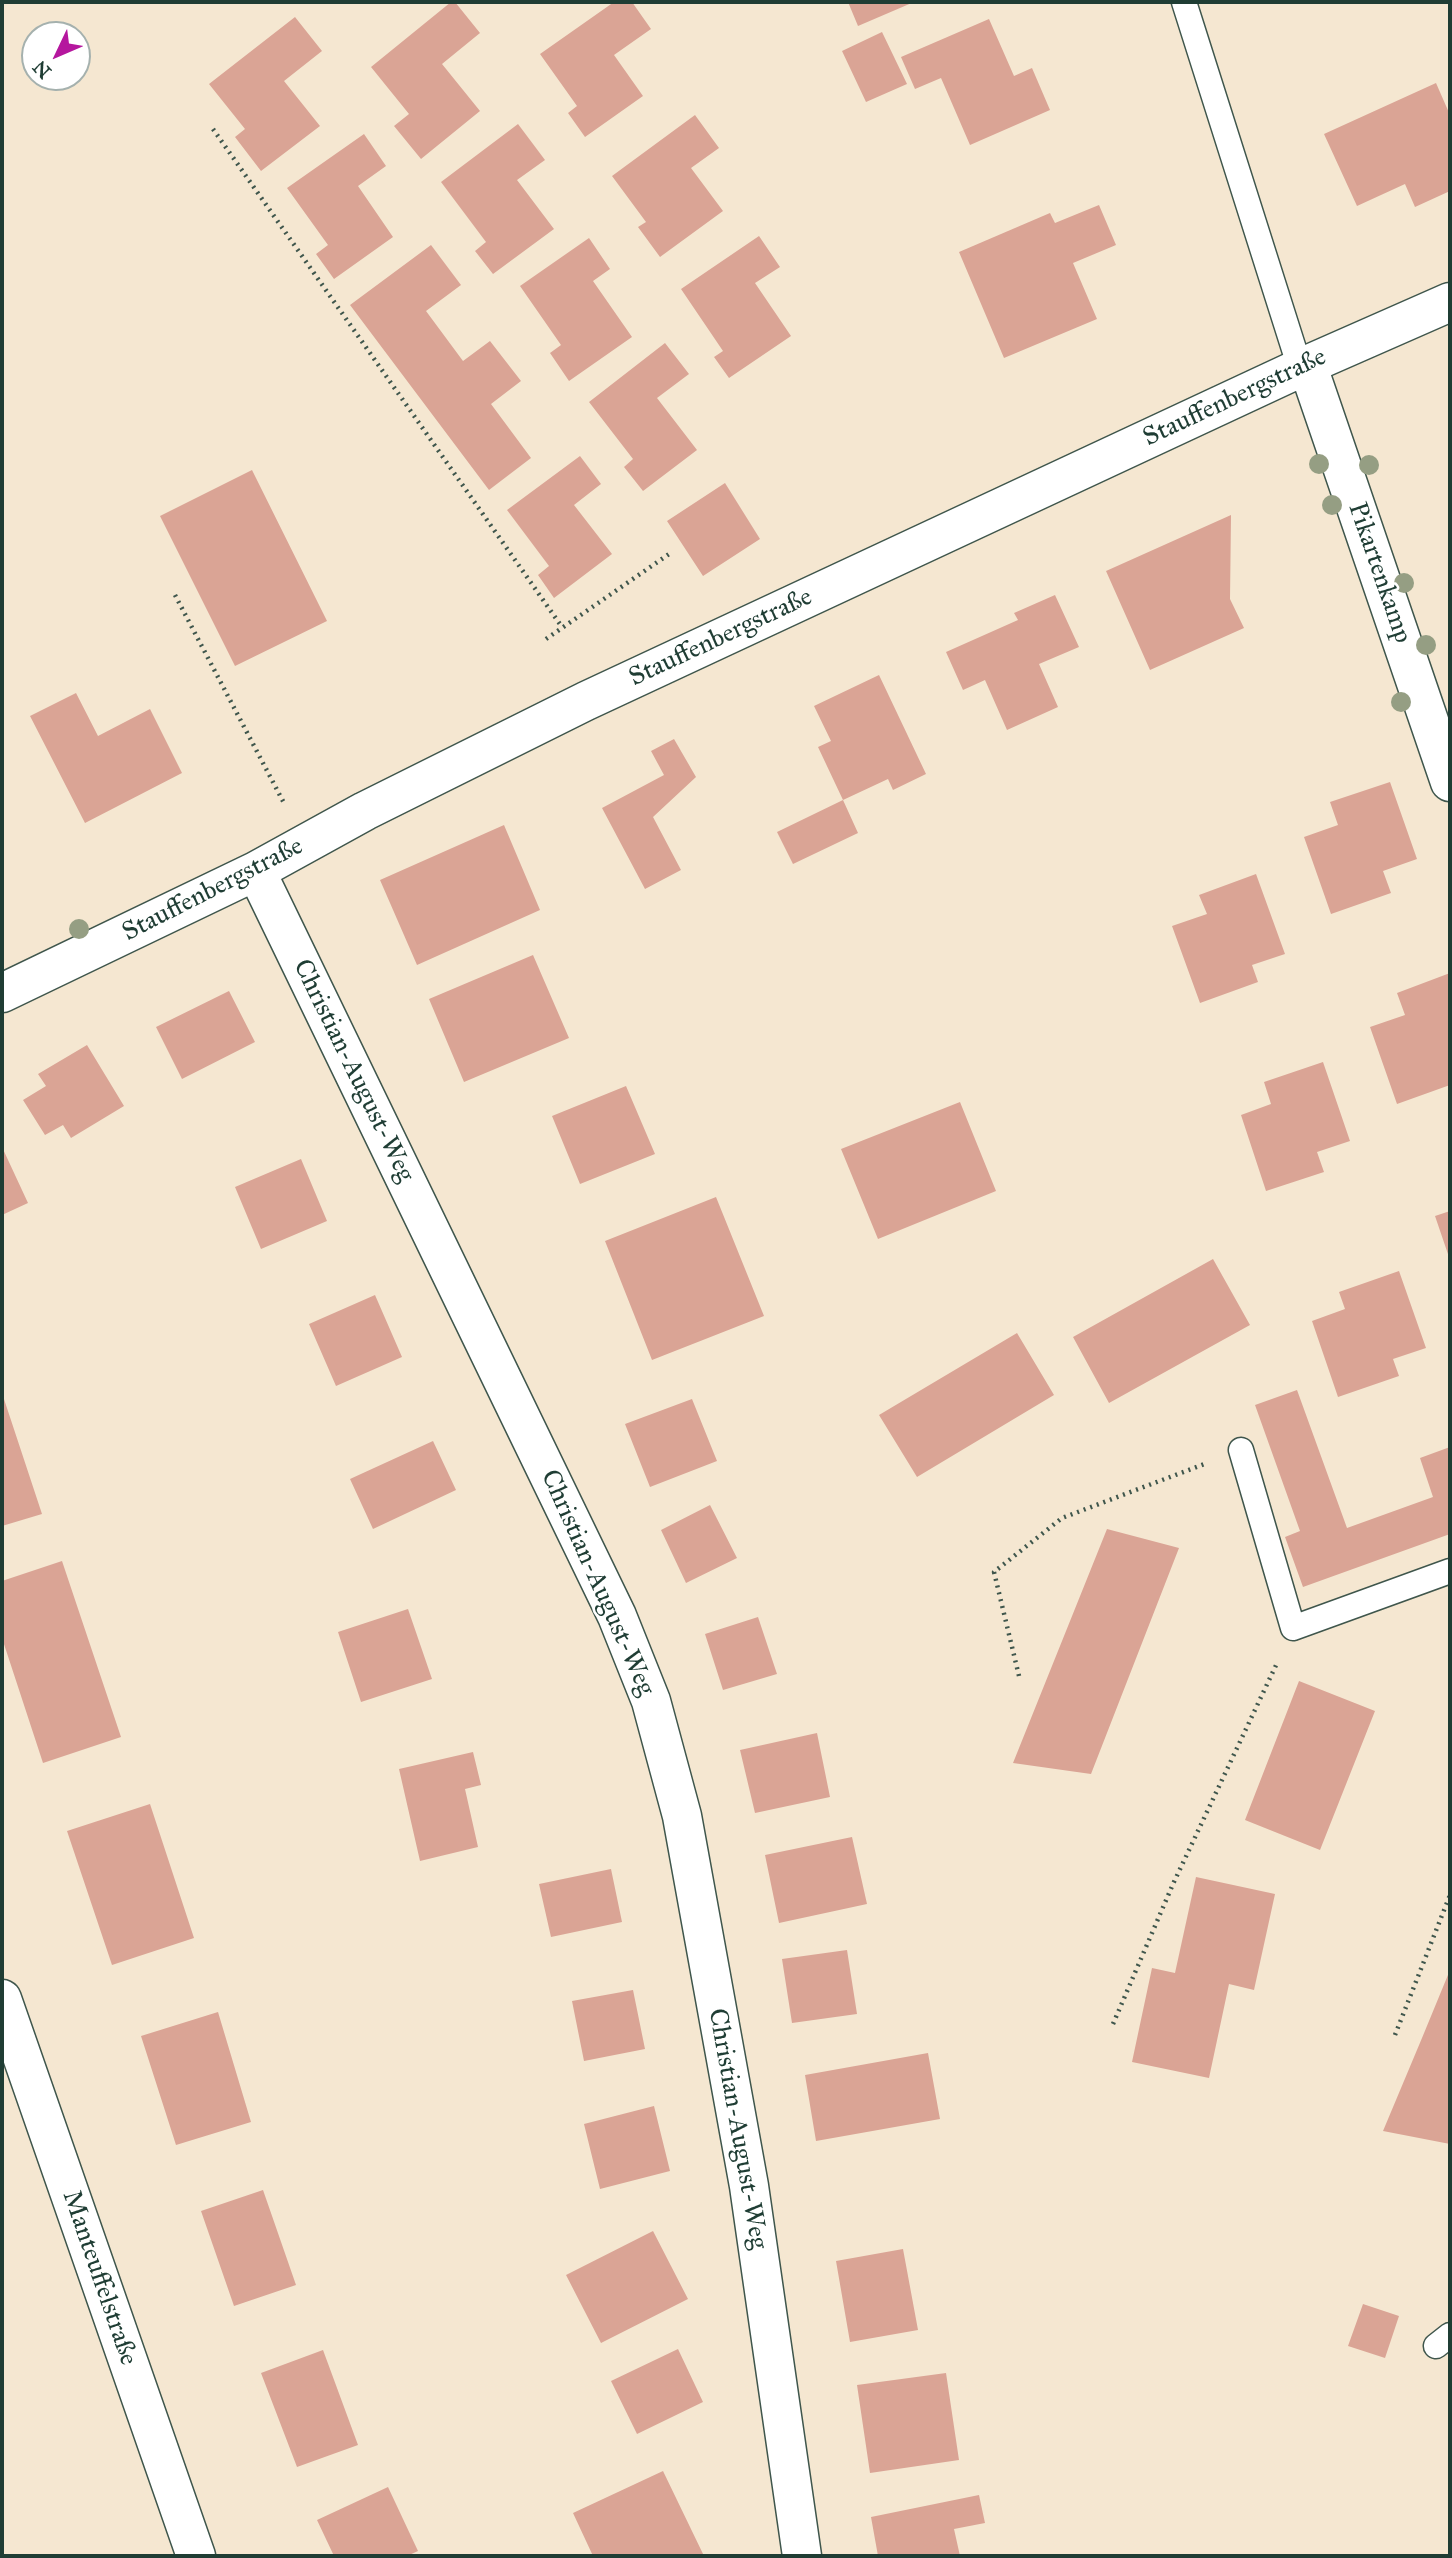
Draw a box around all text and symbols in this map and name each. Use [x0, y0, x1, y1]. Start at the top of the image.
north arrow [21, 21, 91, 91]
text: N [28, 56, 56, 83]
street label: Stauffenbergstraße [1139, 342, 1331, 454]
street label: Pikartenkamp [1340, 498, 1418, 648]
street label: Stauffenbergstraße [625, 582, 817, 694]
street label: Stauffenbergstraße [118, 831, 308, 949]
street label: Christian-August-Weg [286, 955, 420, 1187]
street label: Christian-August-Weg [533, 1465, 661, 1701]
street label: Christian-August-Weg [700, 2006, 774, 2252]
street label: Manteuffelstraße [55, 2187, 143, 2369]

